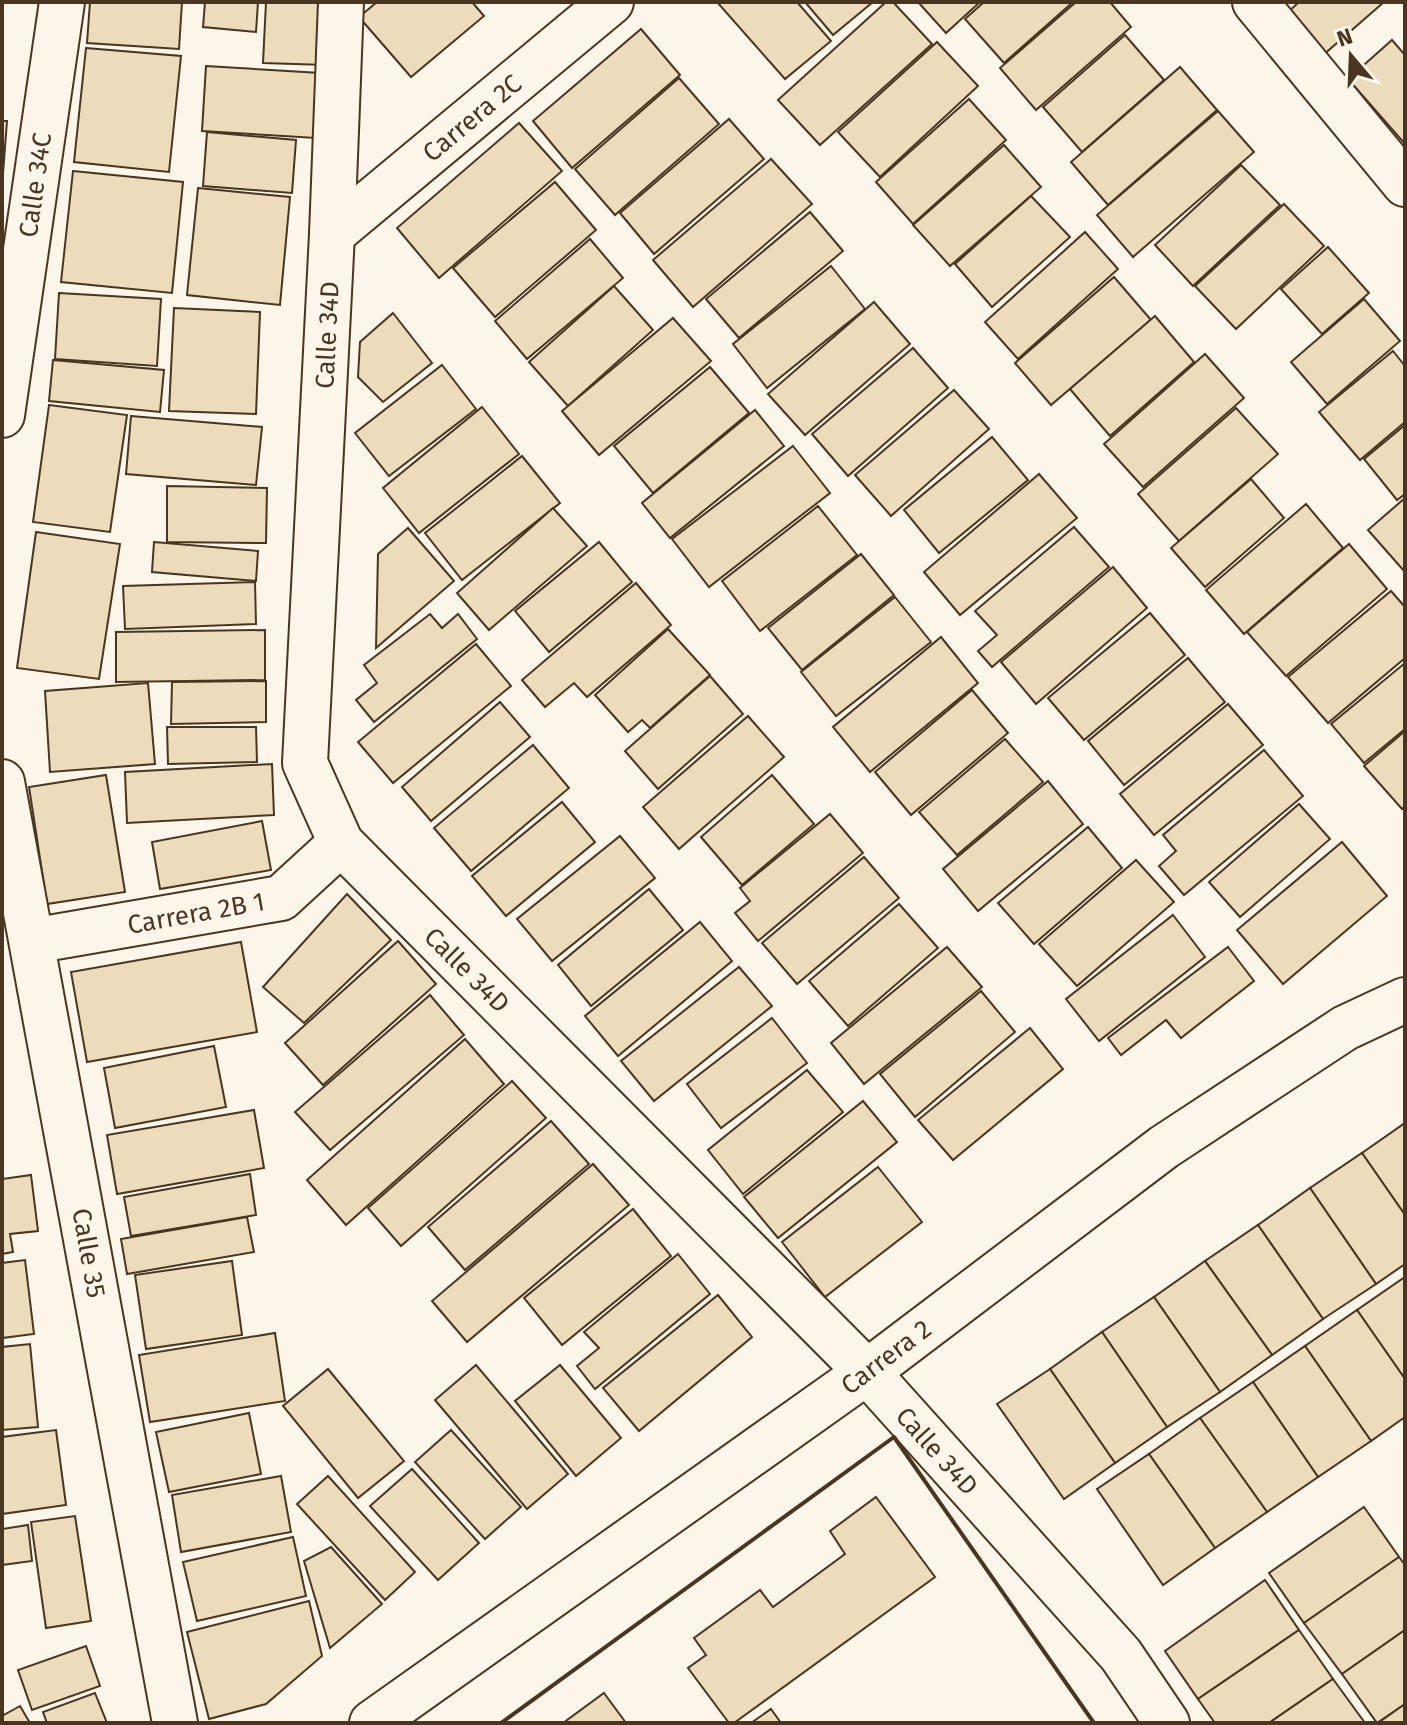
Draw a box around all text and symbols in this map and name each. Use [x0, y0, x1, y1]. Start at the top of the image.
north arrow [1311, 16, 1391, 96]
text: N [1333, 22, 1356, 53]
street label: Carrera 2C [417, 68, 528, 169]
street label: Calle 34C [13, 130, 58, 240]
street label: Calle 34D [309, 280, 346, 390]
street label: Carrera 2B 1 [125, 886, 267, 941]
street label: Calle 34D [418, 921, 516, 1019]
street label: Calle 35 [65, 1206, 112, 1300]
street label: Carrera 2 [835, 1313, 938, 1401]
street label: Calle 34D [889, 1401, 984, 1502]

